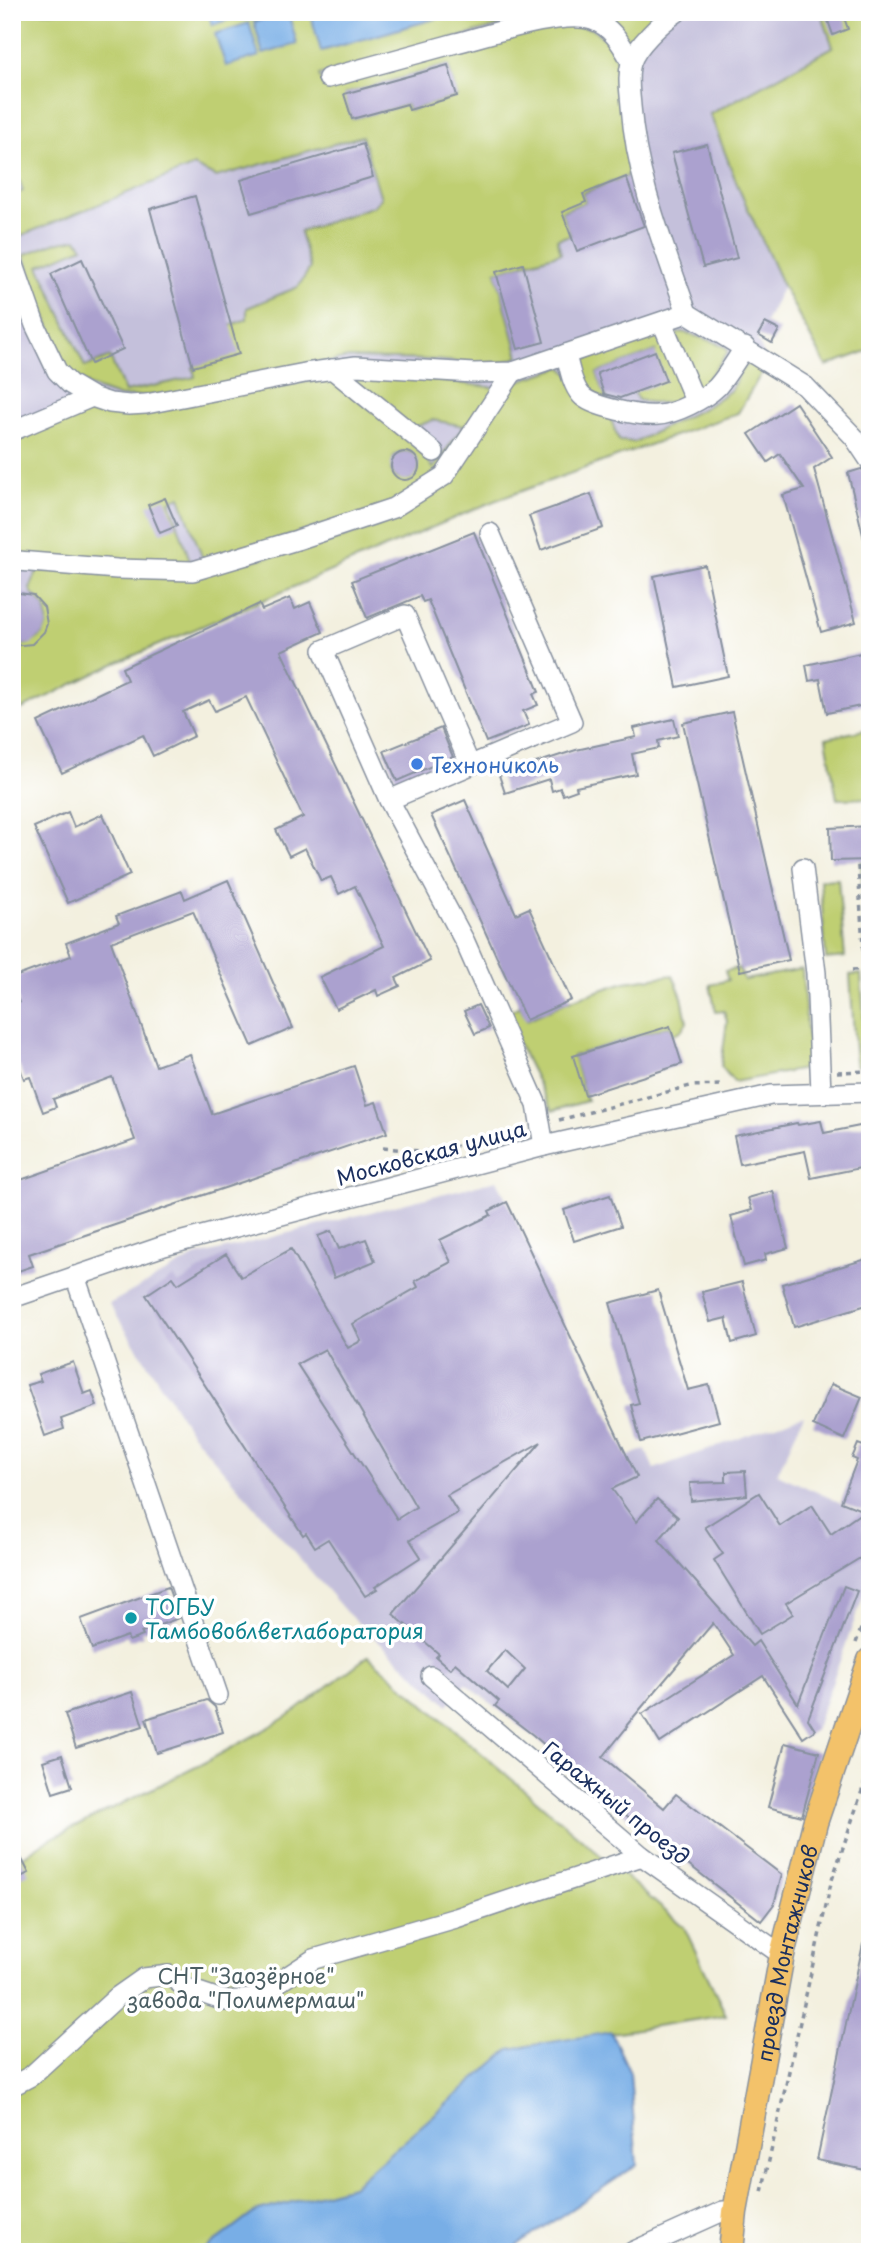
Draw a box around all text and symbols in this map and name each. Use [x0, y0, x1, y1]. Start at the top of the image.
place label: Технониколь [431, 748, 559, 780]
marker: Технониколь [409, 756, 425, 772]
street label: Московская улица [333, 1111, 530, 1193]
place label: ТОГБУ Тамбовоблветлаборатория [145, 1590, 424, 1646]
marker: ТОГБУ Тамбовоблветлаборатория [123, 1610, 139, 1626]
street label: Гаражный проезд [536, 1732, 698, 1872]
street label: проезд Монтажников [747, 1841, 825, 2064]
park label: СНТ "Заозёрное" завода "Полимермаш" [126, 1959, 365, 2015]

